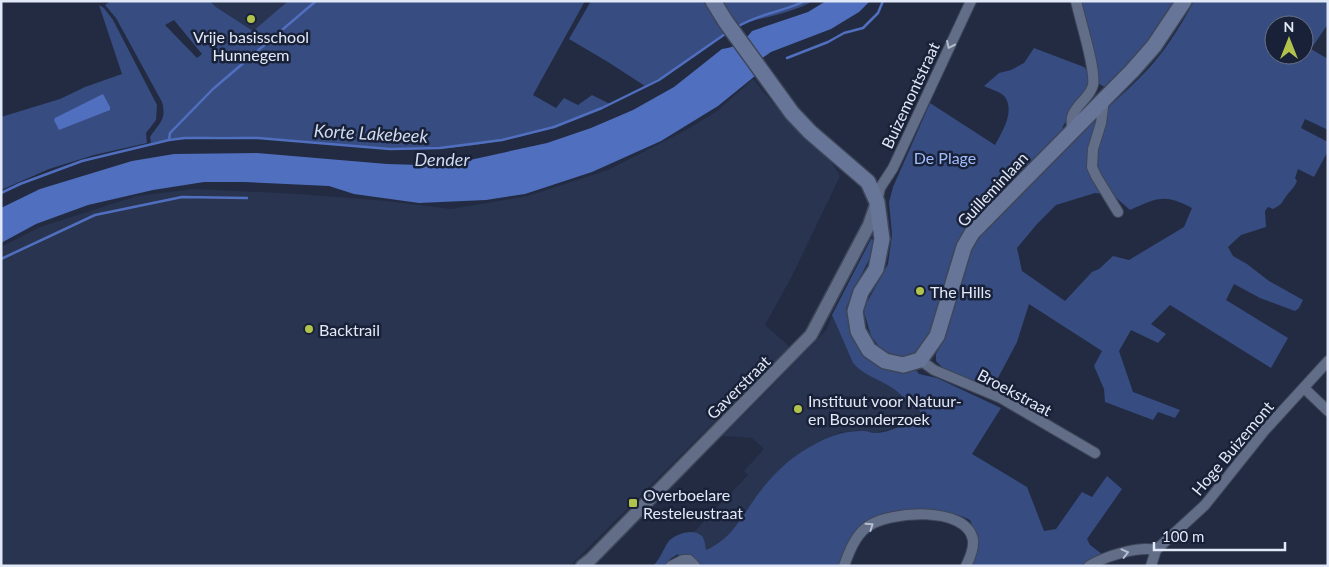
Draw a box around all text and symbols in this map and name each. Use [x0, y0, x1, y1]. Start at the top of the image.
marker: Vrije basisschool Hunnegem [245, 13, 257, 25]
north arrow [1264, 15, 1314, 65]
text: N [1284, 18, 1294, 35]
place label: Vrije basisschool Hunnegem [193, 27, 309, 64]
street label: Buizemontstraat [877, 39, 943, 151]
one-way arrow [947, 40, 957, 49]
water label: Korte Lakebeek [313, 119, 429, 147]
water label: Dender [414, 148, 470, 170]
park label: De Plage [914, 148, 976, 167]
street label: Guilleminlaan [953, 148, 1031, 230]
place label: The Hills [930, 282, 991, 301]
marker: The Hills [914, 285, 926, 297]
place label: Backtrail [319, 320, 380, 339]
marker: Backtrail [303, 323, 315, 335]
street label: Gaverstraat [702, 351, 774, 423]
street label: Broekstraat [975, 365, 1056, 420]
place label: Instituut voor Natuur- en Bosonderzoek [808, 391, 962, 428]
street label: Hoge Buizemont [1187, 397, 1277, 499]
marker: Instituut voor Natuur- en Bosonderzoek [792, 403, 804, 415]
place label: Overboelare Resteleustraat [643, 485, 743, 522]
marker: Overboelare Resteleustraat [627, 497, 639, 509]
scale bar [1154, 520, 1285, 552]
one-way arrow [864, 523, 873, 532]
text: 100 m [1162, 527, 1204, 545]
one-way arrow [1121, 548, 1130, 559]

